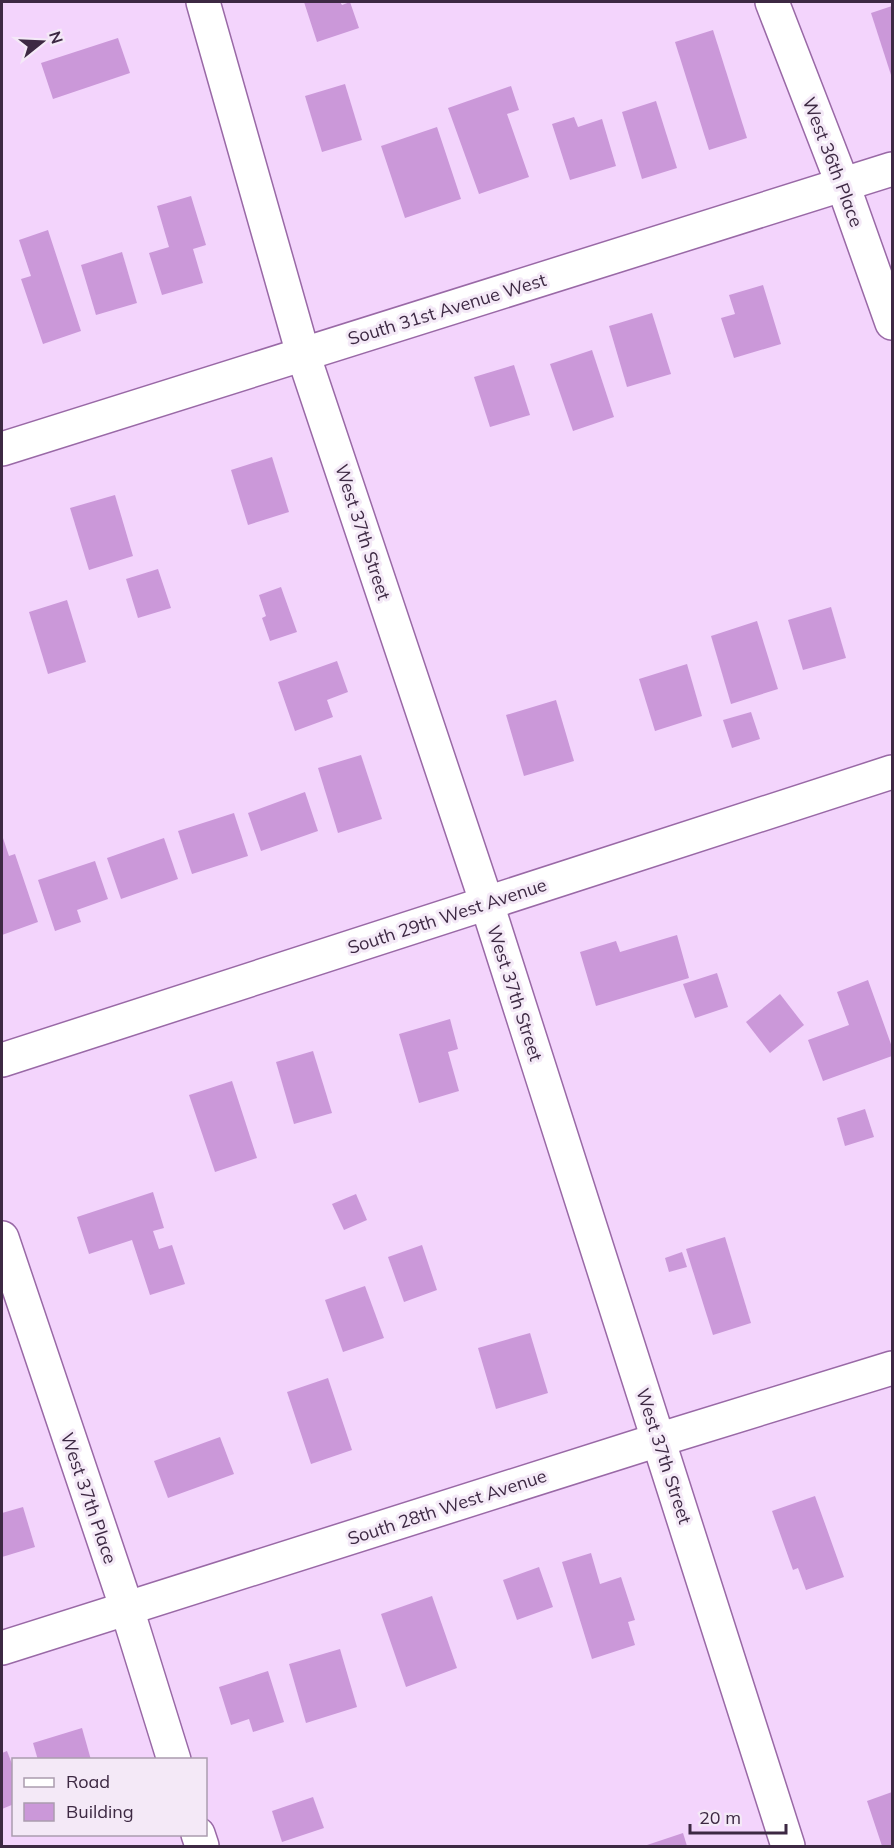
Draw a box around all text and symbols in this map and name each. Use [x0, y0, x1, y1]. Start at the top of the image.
north arrow [12, 12, 72, 72]
text: N [45, 29, 68, 46]
street label: West 36th Place [798, 94, 868, 230]
street label: South 31st Avenue West [345, 268, 549, 350]
street label: West 37th Street [330, 461, 396, 603]
street label: South 29th West Avenue [345, 873, 549, 959]
street label: West 37th Street [482, 922, 548, 1064]
street label: West 37th Street [631, 1385, 697, 1527]
street label: West 37th Place [56, 1429, 122, 1567]
street label: South 28th West Avenue [345, 1464, 549, 1550]
legend [12, 1758, 207, 1836]
text: Road [66, 1770, 110, 1793]
scale bar [690, 1797, 786, 1835]
text: Building [66, 1800, 134, 1823]
text: 20 m [699, 1806, 741, 1829]

